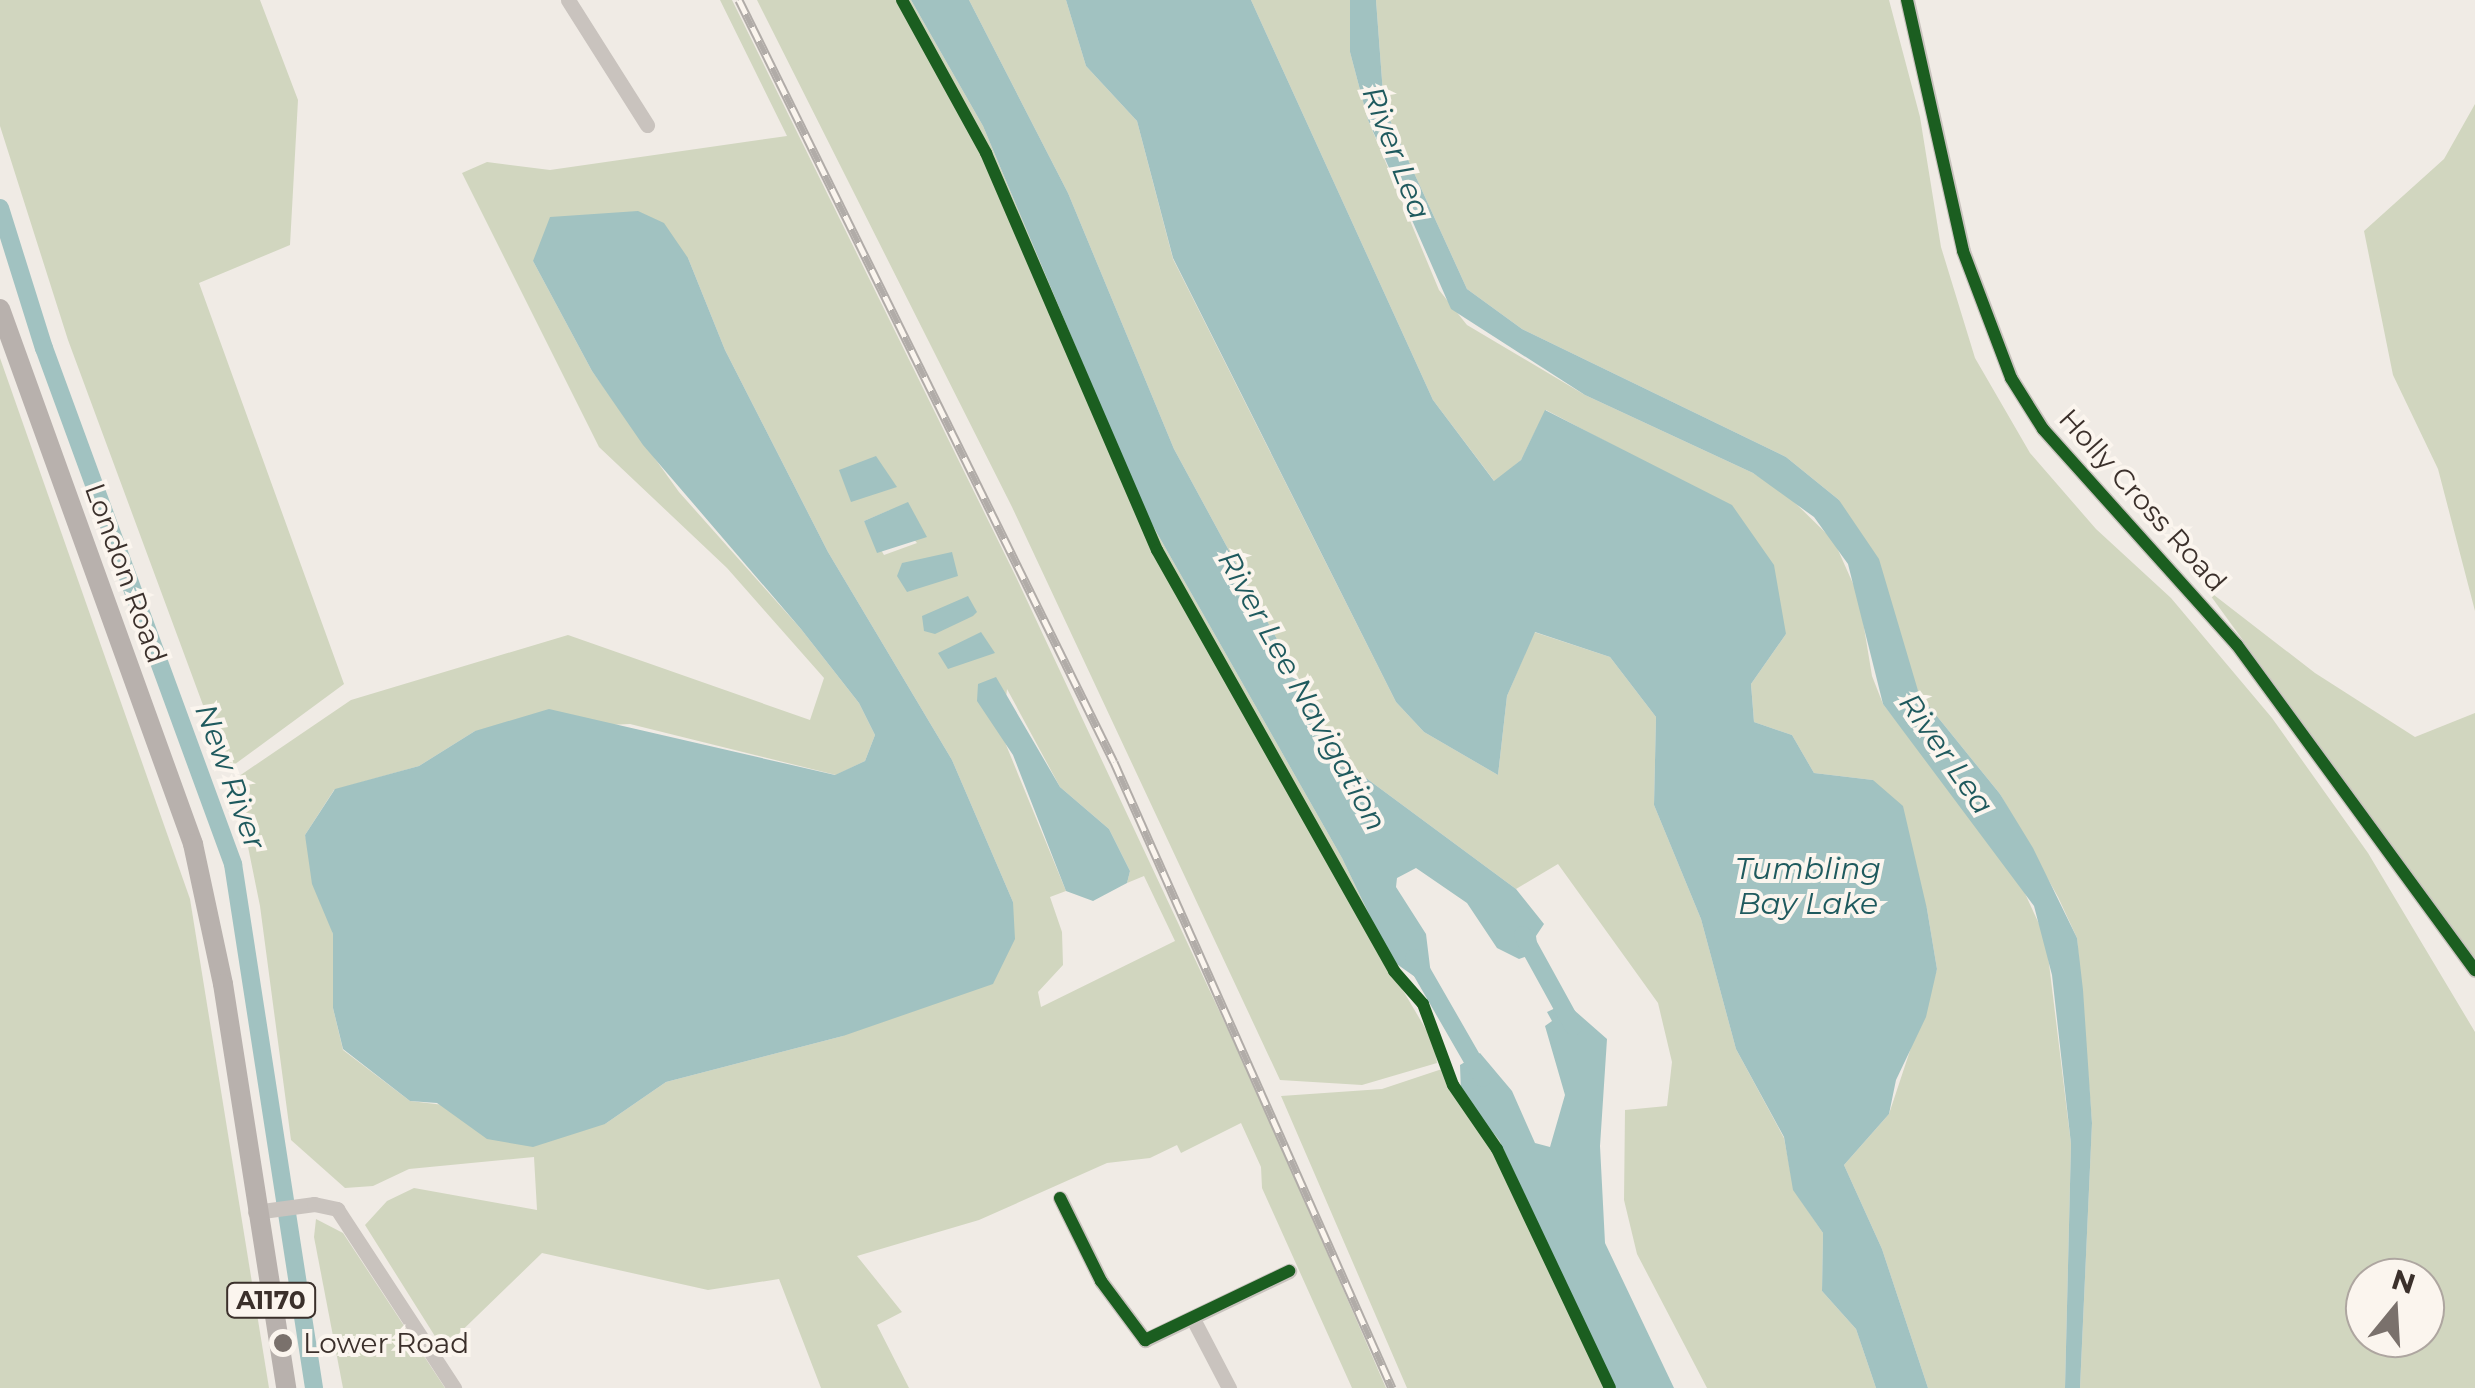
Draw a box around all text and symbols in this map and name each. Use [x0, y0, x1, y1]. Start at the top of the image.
water label: River Lea [1354, 81, 1438, 225]
street label: Holly Cross Road [2052, 402, 2234, 598]
street label: London Road [78, 479, 174, 667]
water label: River Lee Navigation [1210, 545, 1394, 837]
water label: River Lea [1891, 687, 2001, 821]
water label: New River [187, 699, 273, 855]
water label: Tumbling Bay Lake [1735, 851, 1881, 922]
north arrow [2345, 1258, 2445, 1358]
text: N [2388, 1262, 2420, 1301]
road number: A1170 [226, 1280, 316, 1320]
place label: Lower Road [303, 1326, 469, 1360]
marker: Lower Road [272, 1332, 294, 1354]

